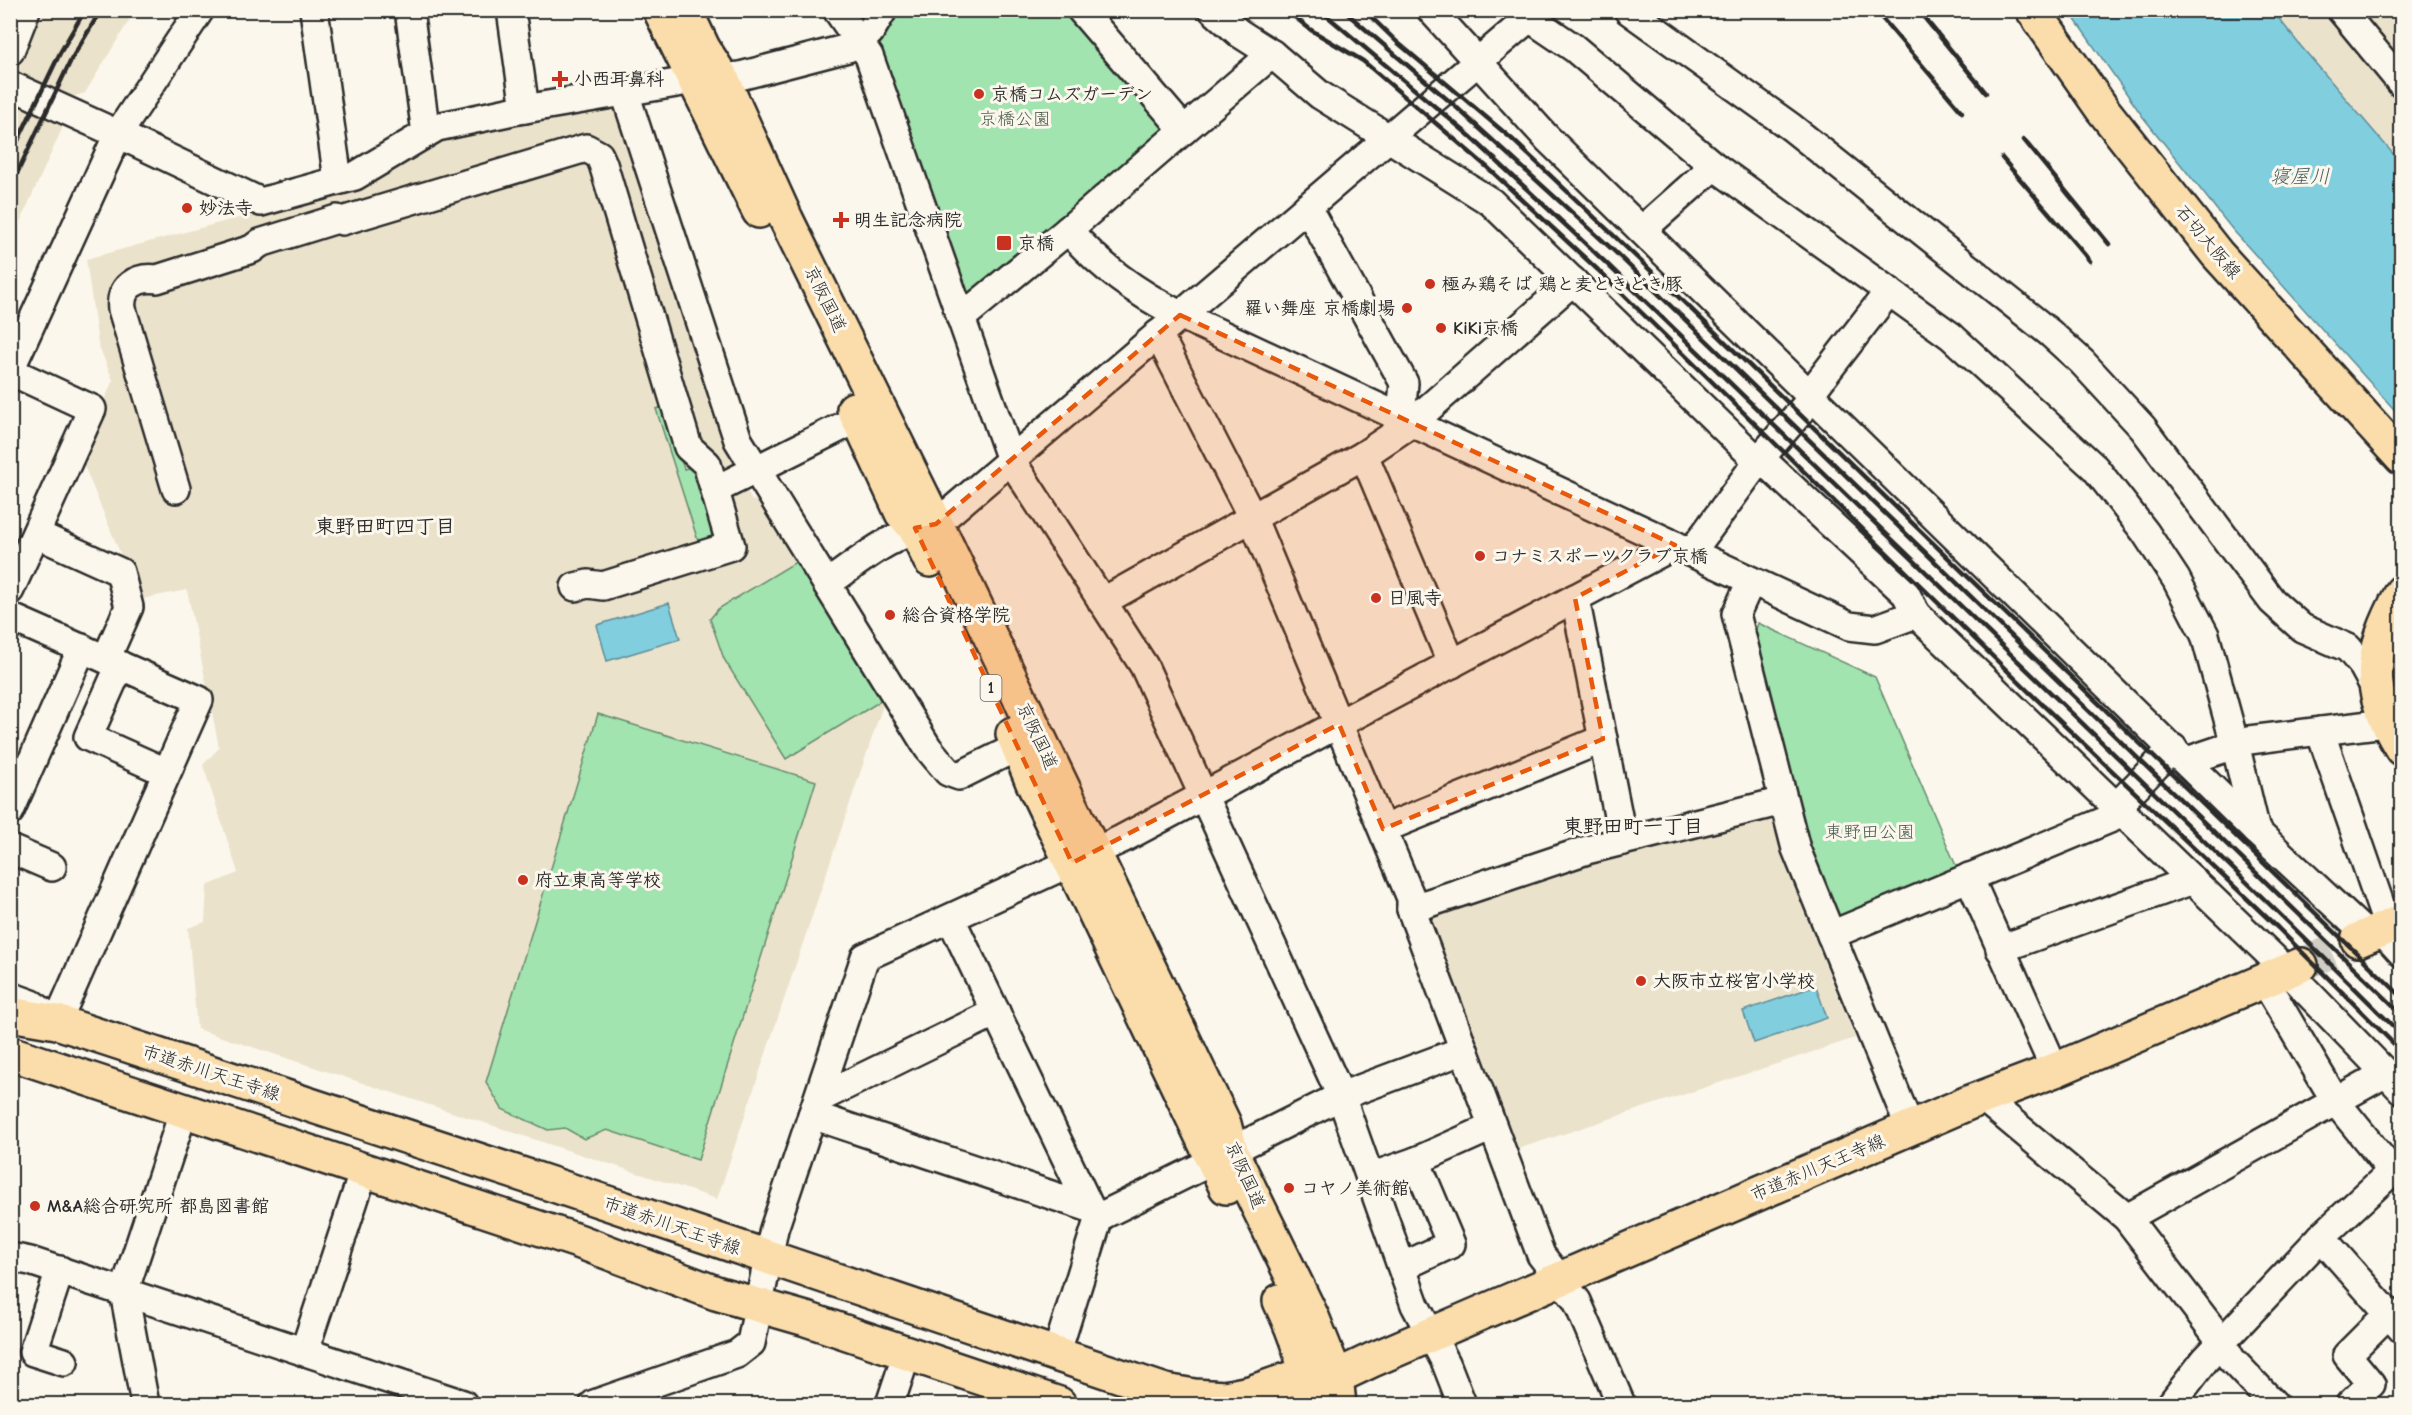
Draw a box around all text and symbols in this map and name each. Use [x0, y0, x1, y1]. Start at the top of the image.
place label: 小西耳鼻科 [574, 69, 664, 90]
marker: 小西耳鼻科 [551, 70, 569, 88]
place label: 京橋コムズガーデン [991, 84, 1153, 105]
marker: 京橋コムズガーデン [972, 87, 986, 101]
park label: 京橋公園 [979, 109, 1051, 130]
water label: 寝屋川 [2270, 165, 2330, 188]
place label: 妙法寺 [199, 198, 253, 219]
marker: 妙法寺 [180, 201, 194, 215]
street label: 石切大阪線 [2171, 201, 2245, 283]
place label: 明生記念病院 [854, 210, 962, 231]
marker: 明生記念病院 [832, 211, 850, 229]
place label: 京橋 [1018, 233, 1054, 254]
marker: 京橋 [995, 234, 1013, 252]
street label: 京阪国道 [800, 262, 850, 336]
place label: 極み鶏そば 鶏と麦ときどき豚 [1442, 274, 1682, 295]
marker: 極み鶏そば 鶏と麦ときどき豚 [1423, 277, 1437, 291]
place label: 羅い舞座 京橋劇場 [1245, 298, 1395, 319]
marker: 羅い舞座 京橋劇場 [1400, 301, 1414, 315]
place label: KiKi京橋 [1453, 318, 1518, 339]
marker: KiKi京橋 [1434, 321, 1448, 335]
district label: 東野田町四丁目 [315, 515, 455, 538]
place label: コナミスポーツクラブ京橋 [1492, 546, 1708, 567]
marker: コナミスポーツクラブ京橋 [1473, 549, 1487, 563]
place label: 日風寺 [1388, 588, 1442, 609]
marker: 日風寺 [1369, 591, 1383, 605]
place label: 総合資格学院 [902, 605, 1010, 626]
marker: 総合資格学院 [883, 608, 897, 622]
road number: 1 [980, 675, 1002, 701]
street label: 京阪国道 [1012, 699, 1062, 773]
district label: 東野田町一丁目 [1563, 815, 1703, 838]
park label: 東野田公園 [1825, 822, 1915, 843]
place label: 府立東高等学校 [535, 870, 661, 891]
marker: 府立東高等学校 [516, 873, 530, 887]
place label: 大阪市立桜宮小学校 [1653, 971, 1815, 992]
marker: 大阪市立桜宮小学校 [1634, 974, 1648, 988]
street label: 市道赤川天王寺線 [139, 1041, 283, 1105]
street label: 市道赤川天王寺線 [1748, 1130, 1888, 1206]
street label: 京阪国道 [1221, 1138, 1269, 1212]
place label: コヤノ美術館 [1301, 1178, 1409, 1199]
marker: コヤノ美術館 [1282, 1181, 1296, 1195]
street label: 市道赤川天王寺線 [601, 1193, 743, 1259]
place label: M&A総合研究所 都島図書館 [47, 1196, 269, 1217]
marker: M&A総合研究所 都島図書館 [28, 1199, 42, 1213]

